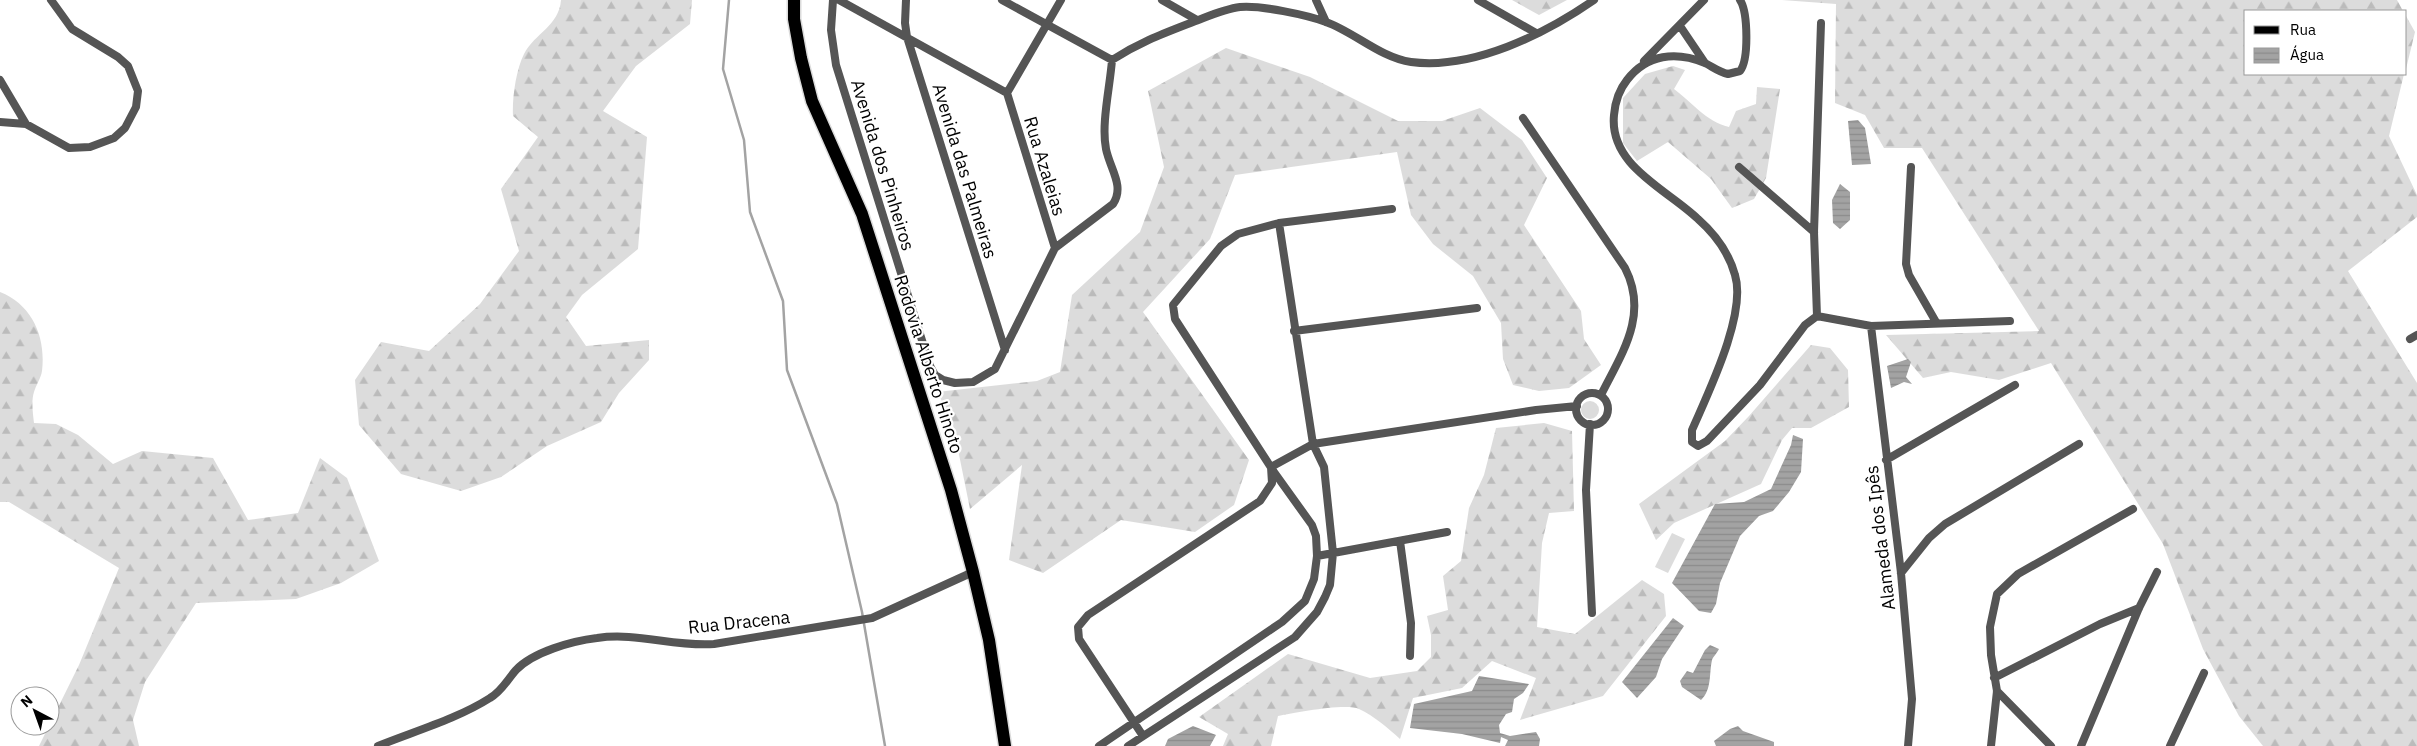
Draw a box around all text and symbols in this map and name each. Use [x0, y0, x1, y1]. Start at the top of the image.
legend [2244, 10, 2407, 75]
text: Rua [2290, 20, 2316, 39]
text: Água [2290, 45, 2324, 64]
street label: Avenida dos Pinheiros [846, 77, 920, 253]
street label: Avenida das Palmeiras [927, 81, 1003, 261]
street label: Rua Azaleias [1019, 113, 1071, 219]
street label: Rodovia Alberto Hinoto [889, 272, 969, 456]
street label: Alameda dos Ipês [1860, 464, 1900, 612]
street label: Rua Dracena [687, 605, 792, 639]
north arrow [10, 686, 60, 736]
text: N [17, 691, 36, 711]

